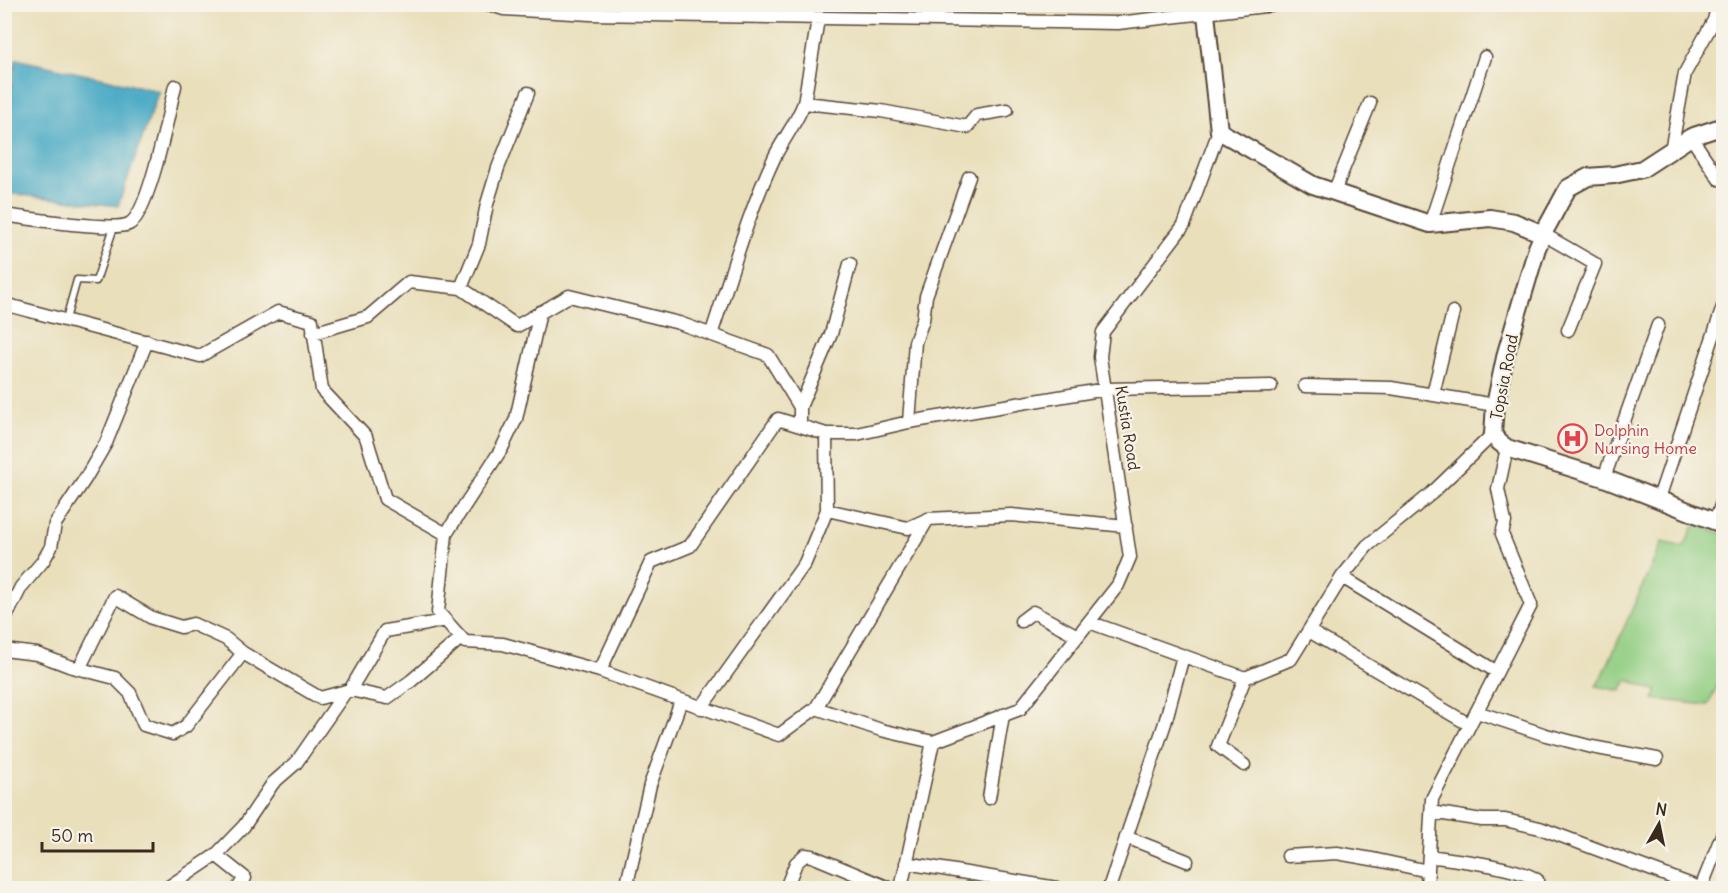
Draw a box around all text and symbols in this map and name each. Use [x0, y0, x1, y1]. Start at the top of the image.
street label: Topsia Road [1486, 332, 1522, 422]
street label: Kustia Road [1111, 384, 1145, 472]
place label: Dolphin Nursing Home [1594, 420, 1697, 458]
hospital icon: Dolphin Nursing Home [1557, 423, 1589, 455]
north arrow [1629, 794, 1689, 854]
text: N [1654, 798, 1668, 820]
scale bar [42, 815, 153, 853]
text: 50 m [51, 824, 93, 847]

